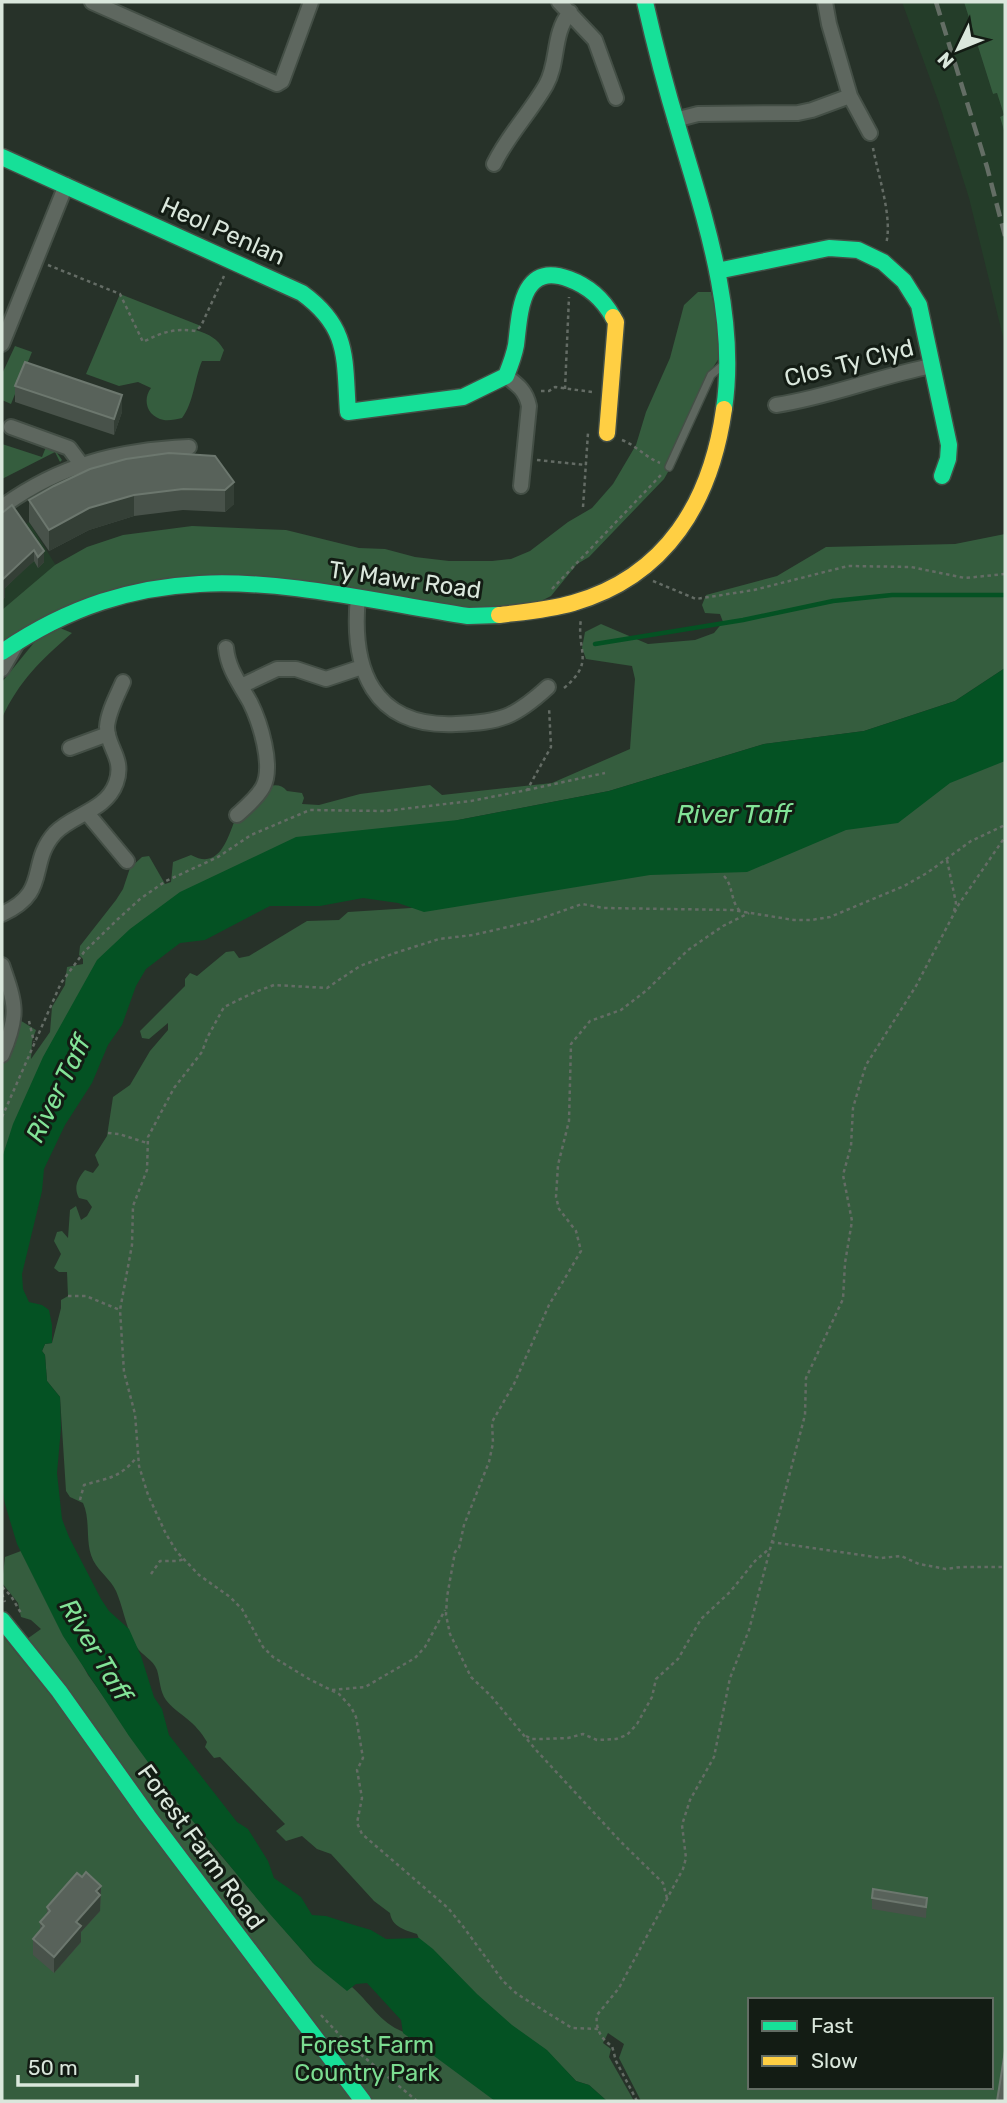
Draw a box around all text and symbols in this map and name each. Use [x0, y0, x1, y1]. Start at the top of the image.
north arrow [923, 14, 993, 84]
text: N [933, 47, 959, 73]
street label: Heol Penlan [157, 191, 289, 271]
street label: Clos Ty Clyd [781, 333, 917, 393]
street label: Ty Mawr Road [327, 555, 483, 605]
water label: River Taff [677, 799, 795, 830]
water label: River Taff [19, 1028, 99, 1148]
water label: River Taff [53, 1593, 140, 1710]
street label: Forest Farm Road [132, 1759, 270, 1935]
legend [748, 1998, 993, 2089]
text: Fast [811, 2013, 853, 2038]
park label: Forest Farm Country Park [294, 2031, 440, 2087]
scale bar [18, 2044, 136, 2088]
text: Slow [811, 2048, 858, 2073]
text: 50 m [28, 2055, 78, 2080]

